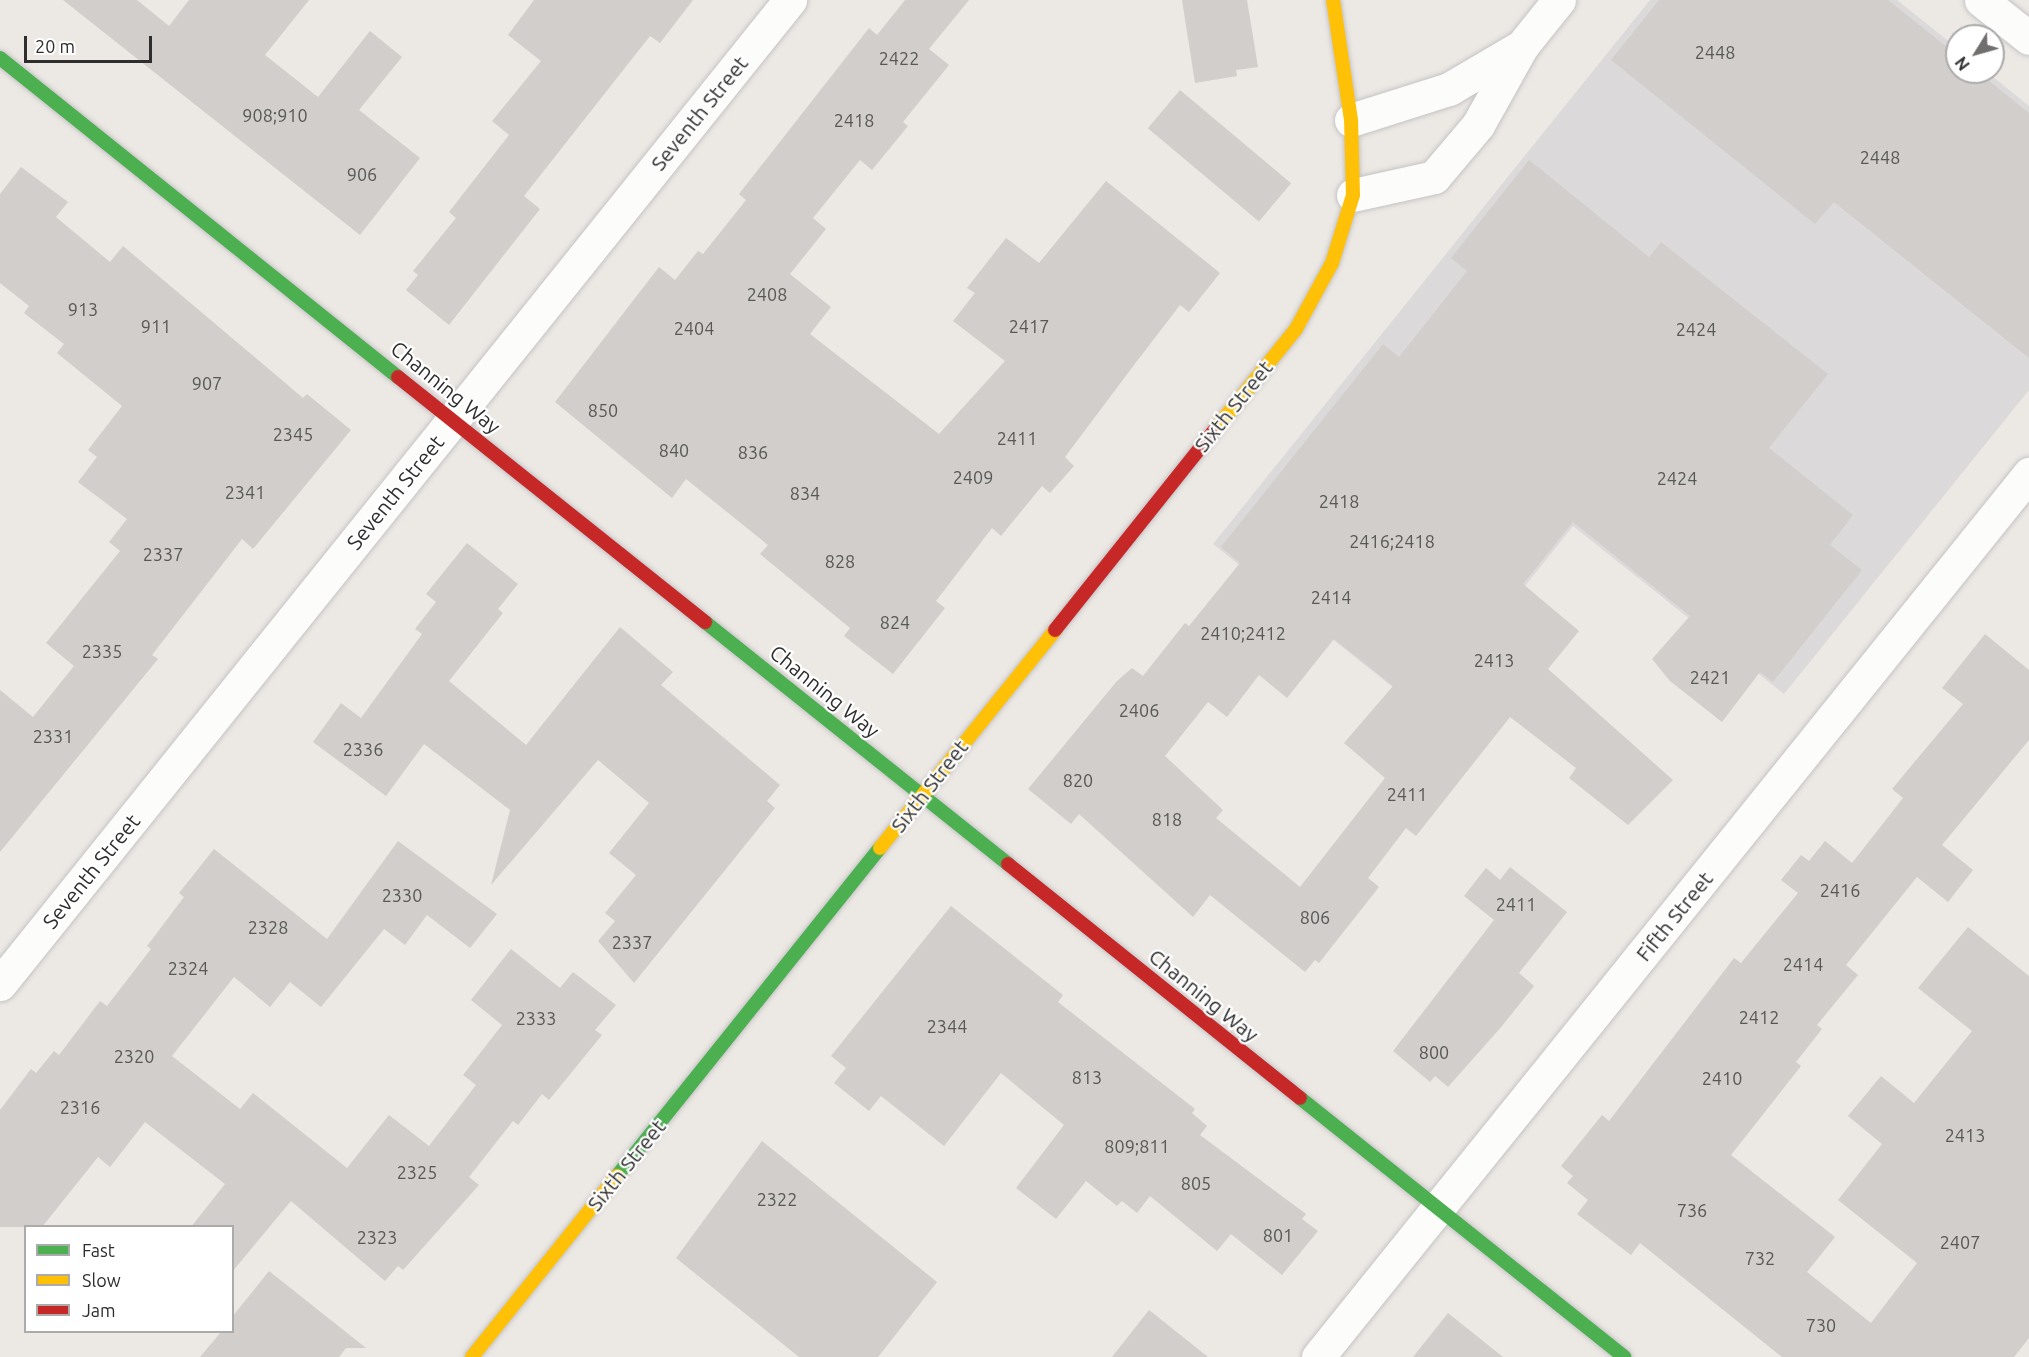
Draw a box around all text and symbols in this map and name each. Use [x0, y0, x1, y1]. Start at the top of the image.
scale bar [27, 24, 154, 62]
north arrow [1945, 24, 2005, 84]
text: 20 m [35, 36, 75, 56]
house number: 2448 [1695, 41, 1735, 63]
house number: 2422 [879, 47, 919, 69]
street label: Seventh Street [645, 51, 753, 175]
text: N [1951, 53, 1973, 74]
house number: 908;910 [242, 104, 308, 126]
house number: 2418 [834, 109, 874, 131]
house number: 2448 [1860, 146, 1900, 168]
house number: 906 [347, 163, 377, 185]
house number: 2408 [747, 283, 787, 305]
house number: 913 [68, 298, 98, 320]
house number: 911 [141, 315, 171, 337]
house number: 2417 [1009, 315, 1049, 337]
house number: 2404 [674, 317, 714, 339]
house number: 2424 [1676, 318, 1716, 340]
street label: Channing Way [386, 335, 506, 439]
street label: Sixth Street [1188, 355, 1278, 457]
house number: 907 [192, 372, 222, 394]
house number: 850 [588, 399, 618, 421]
house number: 2345 [273, 423, 313, 445]
house number: 2411 [997, 427, 1037, 449]
street label: Seventh Street [341, 430, 449, 554]
house number: 840 [659, 439, 689, 461]
house number: 836 [738, 441, 768, 463]
house number: 2409 [953, 466, 993, 488]
house number: 2424 [1657, 467, 1697, 489]
house number: 2341 [225, 481, 265, 503]
house number: 834 [790, 482, 820, 504]
house number: 2418 [1319, 490, 1359, 512]
house number: 2416;2418 [1349, 530, 1435, 552]
house number: 2337 [143, 543, 183, 565]
house number: 828 [825, 550, 855, 572]
house number: 2414 [1311, 586, 1351, 608]
house number: 824 [880, 611, 910, 633]
house number: 2410;2412 [1200, 622, 1286, 644]
street label: Channing Way [765, 639, 885, 743]
house number: 2335 [82, 640, 122, 662]
house number: 2413 [1474, 649, 1514, 671]
house number: 2421 [1690, 666, 1730, 688]
house number: 2406 [1119, 699, 1159, 721]
house number: 2331 [33, 725, 73, 747]
street label: Sixth Street [885, 735, 973, 837]
house number: 2336 [343, 738, 383, 760]
house number: 820 [1063, 769, 1093, 791]
house number: 2411 [1387, 783, 1427, 805]
house number: 818 [1152, 808, 1182, 830]
street label: Seventh Street [37, 809, 145, 933]
street label: Fifth Street [1630, 866, 1718, 966]
house number: 2416 [1820, 879, 1860, 901]
house number: 2330 [382, 884, 422, 906]
house number: 2411 [1496, 893, 1536, 915]
house number: 806 [1300, 906, 1330, 928]
house number: 2328 [248, 916, 288, 938]
house number: 2337 [612, 931, 652, 953]
street label: Channing Way [1144, 943, 1264, 1047]
house number: 2414 [1783, 953, 1823, 975]
house number: 2324 [168, 957, 208, 979]
house number: 2412 [1739, 1006, 1779, 1028]
house number: 2333 [516, 1007, 556, 1029]
house number: 2344 [927, 1015, 967, 1037]
house number: 800 [1419, 1041, 1449, 1063]
house number: 2320 [114, 1045, 154, 1067]
house number: 813 [1072, 1066, 1102, 1088]
house number: 2410 [1702, 1067, 1742, 1089]
house number: 2316 [60, 1096, 100, 1118]
street label: Sixth Street [581, 1114, 671, 1216]
house number: 2413 [1945, 1124, 1985, 1146]
house number: 809;811 [1104, 1135, 1170, 1157]
house number: 2325 [397, 1161, 437, 1183]
house number: 805 [1181, 1172, 1211, 1194]
house number: 2322 [757, 1188, 797, 1210]
house number: 736 [1677, 1199, 1707, 1221]
house number: 801 [1263, 1224, 1293, 1246]
legend [24, 1225, 234, 1333]
house number: 2323 [357, 1226, 397, 1248]
house number: 2407 [1940, 1231, 1980, 1253]
text: Fast [82, 1240, 115, 1260]
house number: 732 [1745, 1247, 1775, 1269]
text: Slow [82, 1270, 121, 1290]
text: Jam [82, 1300, 116, 1320]
house number: 730 [1806, 1314, 1836, 1336]

